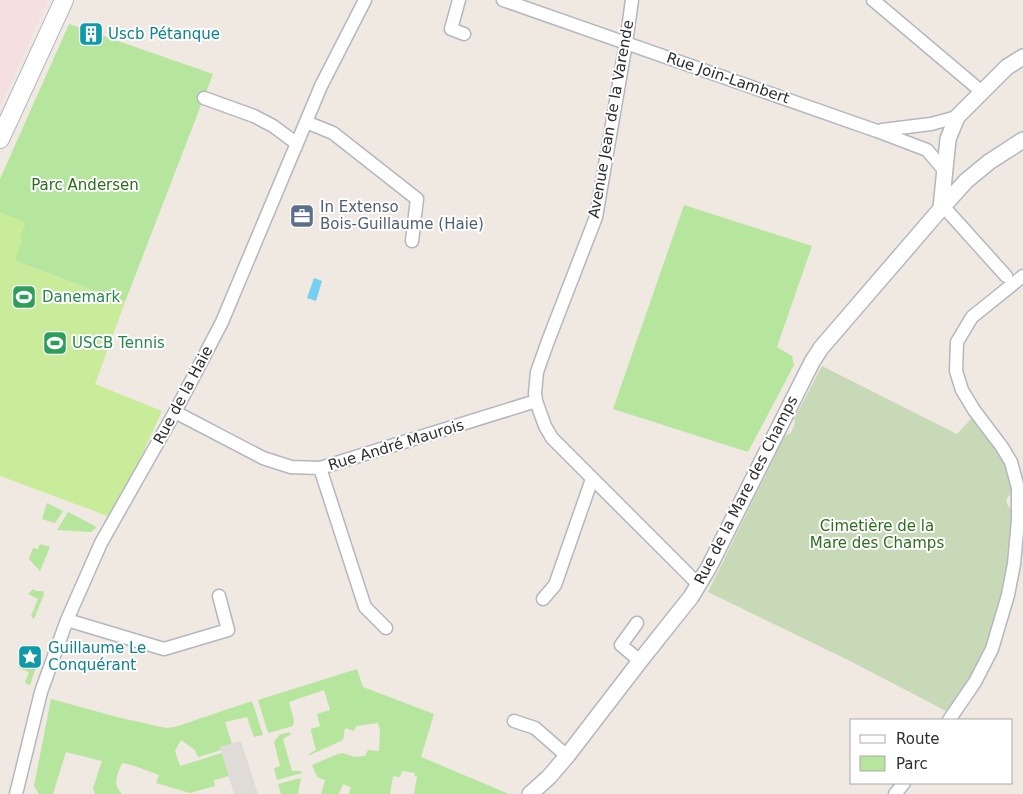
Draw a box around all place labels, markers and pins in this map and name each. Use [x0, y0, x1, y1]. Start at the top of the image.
building icon: Uscb Pétanque [78, 21, 104, 47]
place label: Uscb Pétanque [108, 25, 220, 43]
place label: In Extenso Bois-Guillaume (Haie) [320, 198, 484, 233]
office icon: In Extenso Bois-Guillaume (Haie) [289, 203, 315, 229]
sports icon: Danemark [11, 284, 37, 310]
place label: Danemark [42, 288, 120, 306]
sports icon: USCB Tennis [42, 330, 68, 356]
place label: USCB Tennis [72, 334, 165, 352]
place label: Guillaume Le Conquérant [48, 639, 146, 674]
place icon: Guillaume Le Conquérant [17, 644, 43, 670]

